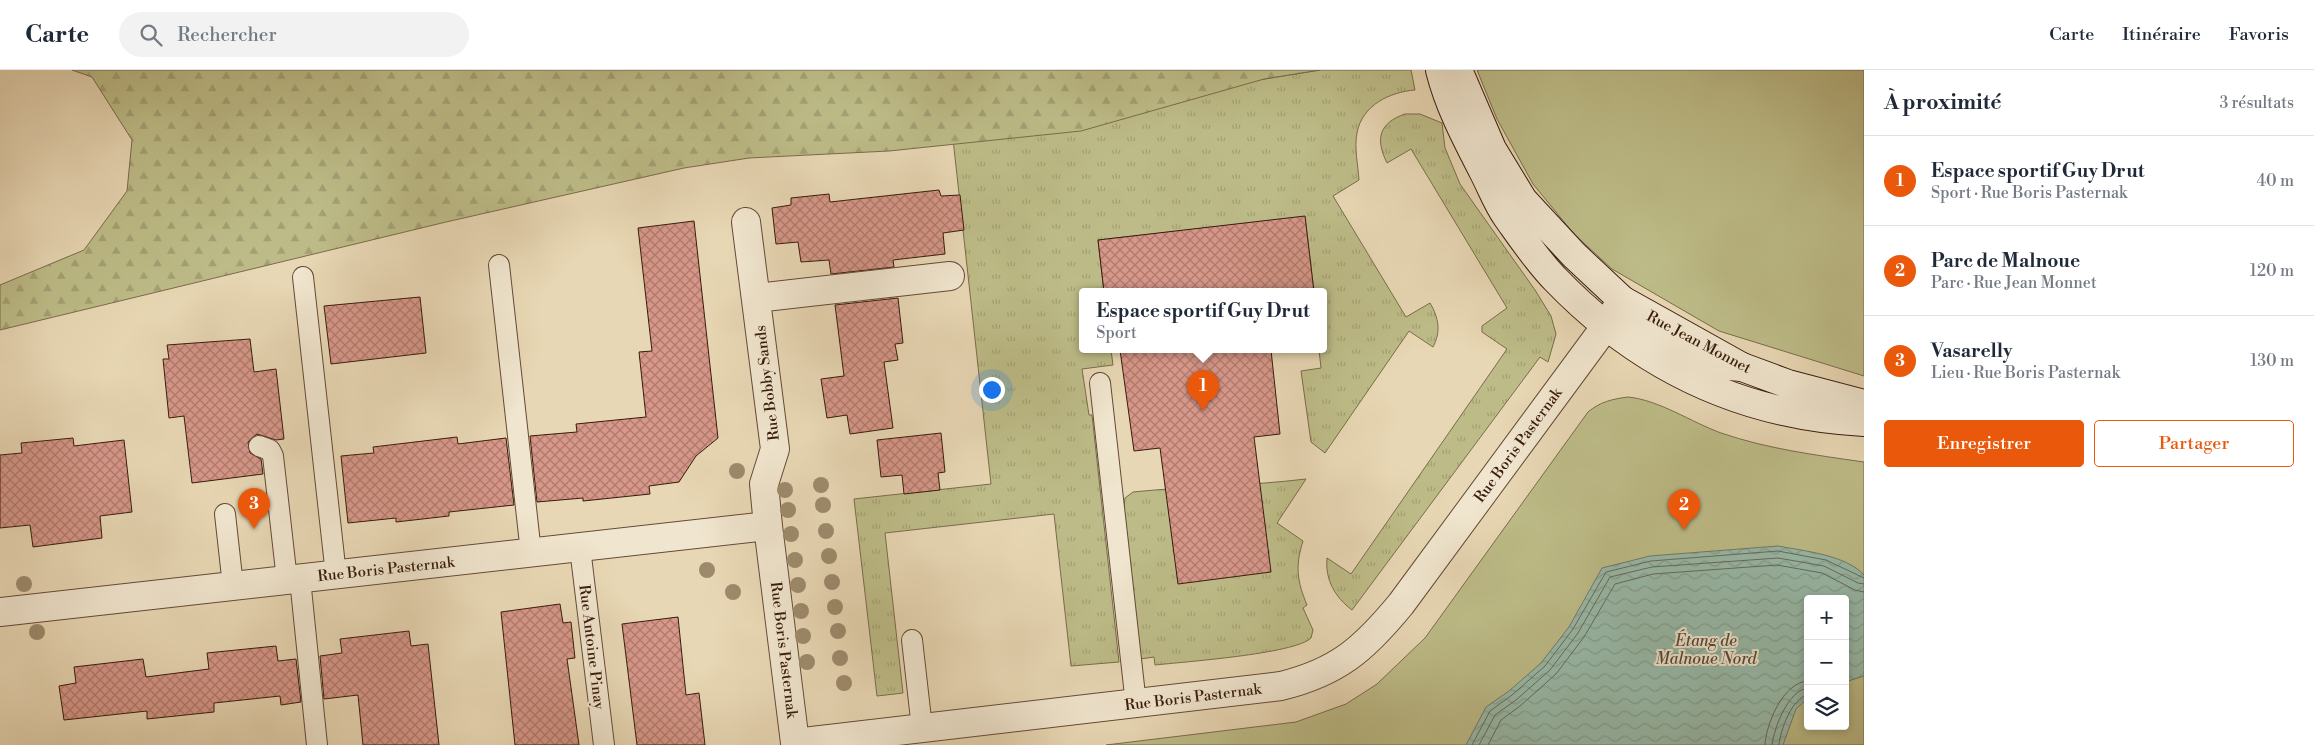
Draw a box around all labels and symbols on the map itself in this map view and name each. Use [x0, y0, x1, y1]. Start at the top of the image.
street label: Rue Jean Monnet [1643, 307, 1755, 378]
street label: Rue Bobby Sands [751, 324, 784, 442]
pin: 1 [1187, 370, 1219, 411]
your location [979, 377, 1005, 403]
street label: Rue Boris Pasternak [1470, 383, 1567, 507]
pin: 3 [238, 488, 270, 529]
pin: 2 [1668, 489, 1700, 530]
street label: Rue Boris Pasternak [317, 553, 457, 586]
street label: Rue Boris Pasternak [766, 581, 801, 721]
street label: Rue Antoine Pinay [574, 583, 609, 711]
water label: Étang de Malnoue Nord [1655, 629, 1758, 669]
street label: Rue Boris Pasternak [1124, 680, 1264, 715]

